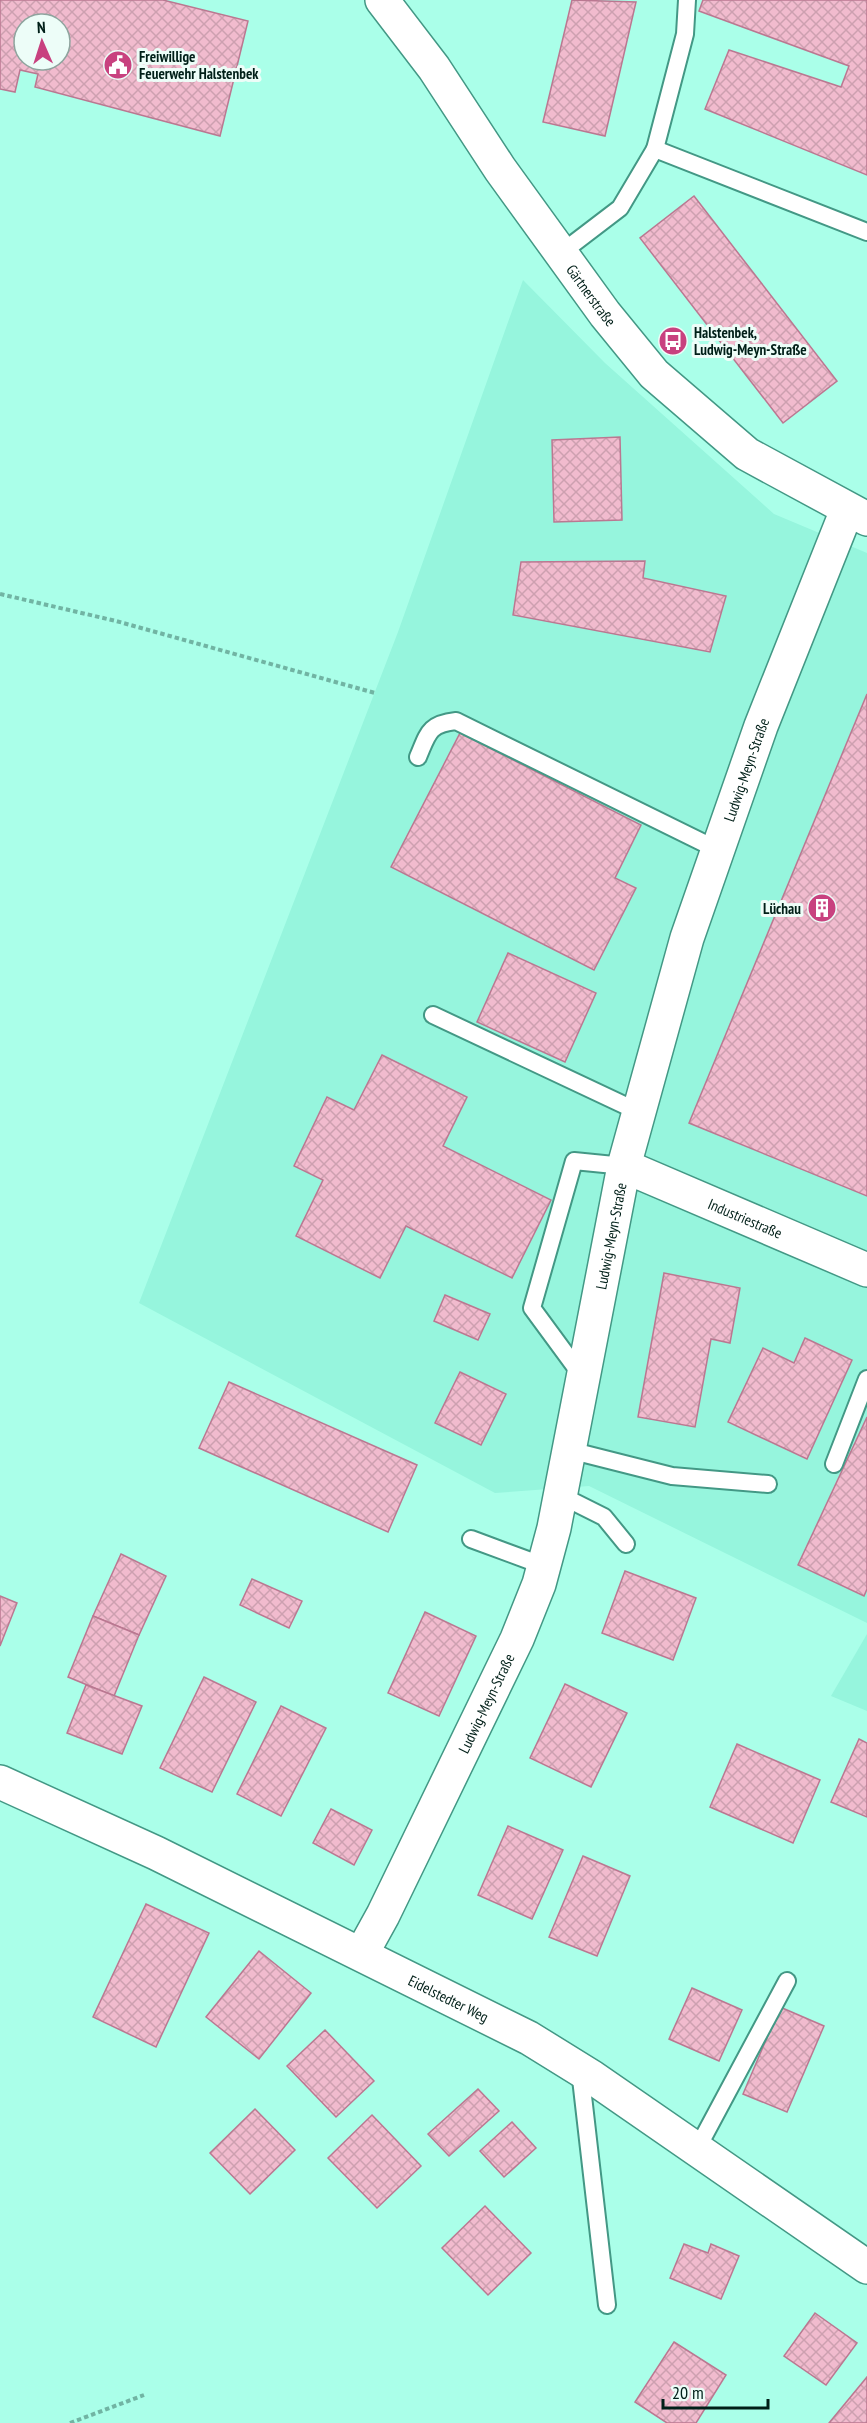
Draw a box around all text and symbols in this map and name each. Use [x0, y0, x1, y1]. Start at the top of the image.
north arrow [12, 12, 72, 72]
text: N [36, 17, 46, 37]
place label: Freiwillige Feuerwehr Halstenbek [139, 47, 259, 83]
public building icon: Freiwillige Feuerwehr Halstenbek [102, 49, 134, 81]
street label: Gärtnerstraße [563, 260, 620, 330]
place label: Halstenbek, Ludwig-Meyn-Straße [694, 323, 807, 359]
bus stop icon: Halstenbek, Ludwig-Meyn-Straße [657, 325, 689, 357]
street label: Ludwig-Meyn-Straße [719, 715, 773, 824]
building icon: Lüchau [806, 892, 838, 924]
place label: Lüchau [763, 899, 801, 918]
street label: Ludwig-Meyn-Straße [591, 1181, 630, 1291]
street label: Industriestraße [705, 1194, 785, 1242]
street label: Ludwig-Meyn-Straße [454, 1650, 518, 1756]
street label: Eidelstedter Weg [405, 1970, 492, 2026]
scale bar [663, 2372, 768, 2410]
text: 20 m [672, 2381, 704, 2404]

